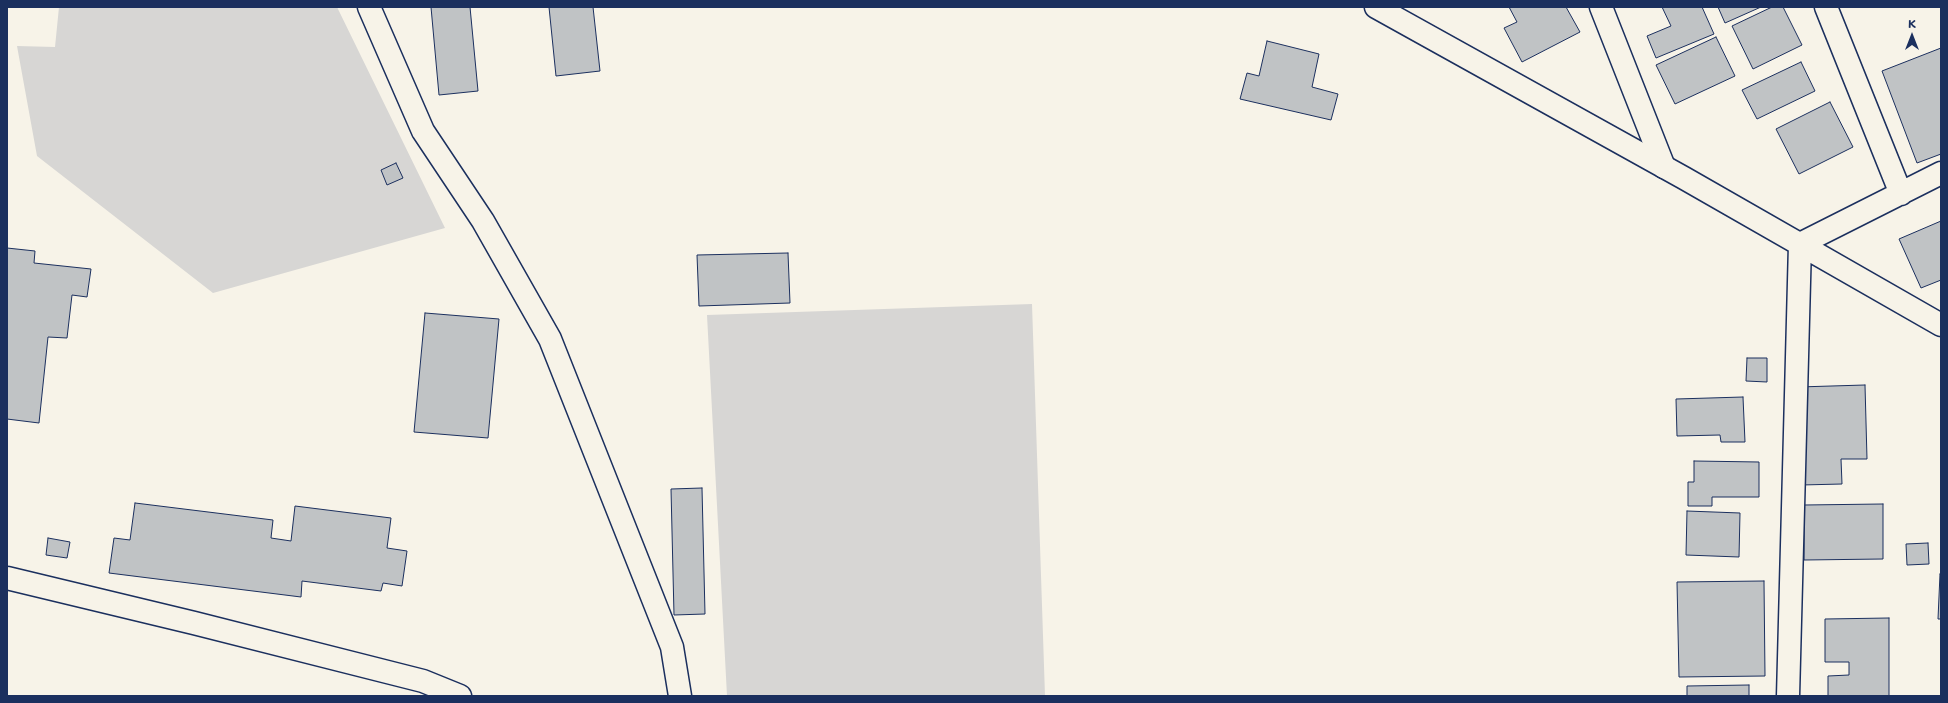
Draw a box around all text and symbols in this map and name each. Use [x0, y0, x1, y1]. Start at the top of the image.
text: K [1908, 15, 1916, 32]
north arrow [1892, 16, 1932, 56]

